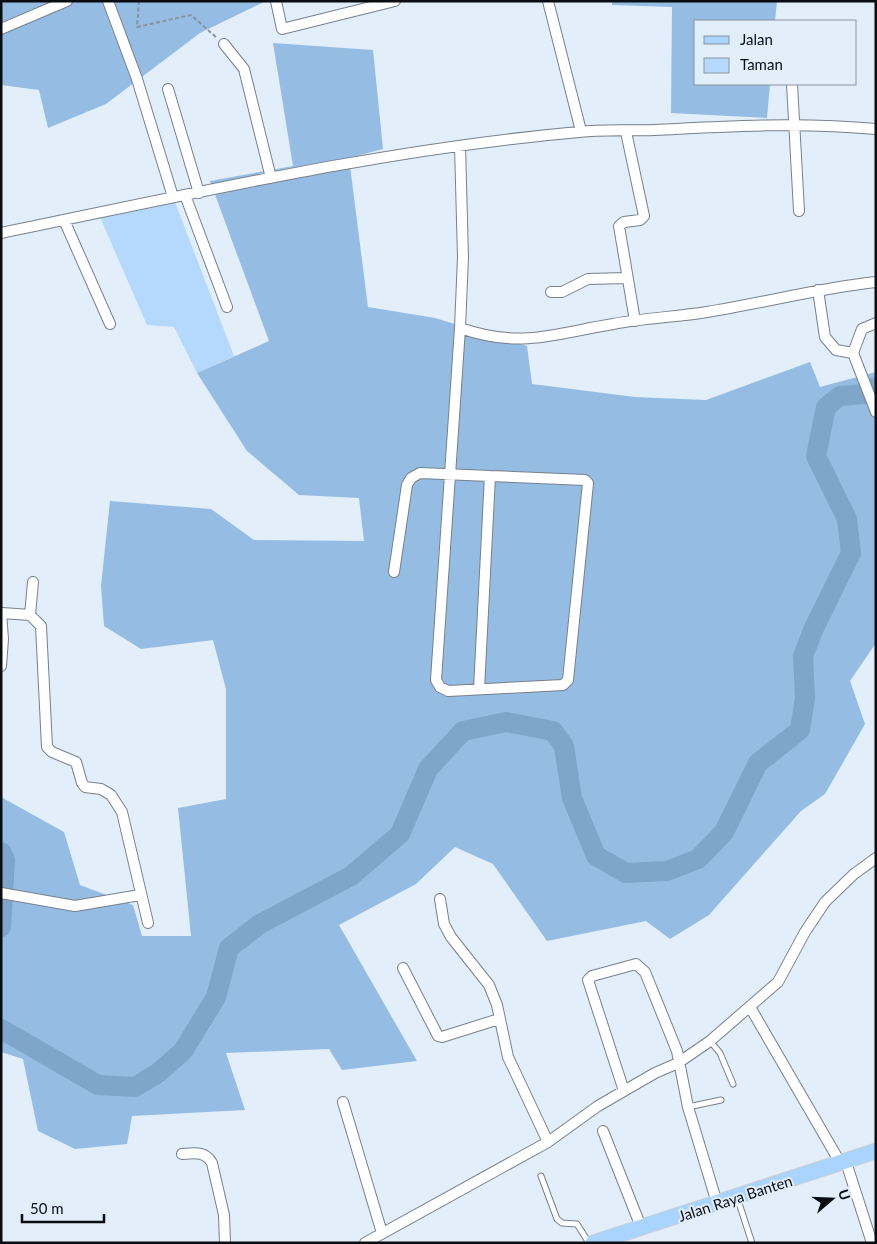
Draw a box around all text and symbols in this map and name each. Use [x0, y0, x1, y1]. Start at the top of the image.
legend [694, 20, 857, 85]
text: Jalan [740, 30, 773, 48]
text: Taman [740, 55, 783, 73]
street label: Jalan Raya Banten [676, 1171, 794, 1225]
north arrow [807, 1174, 857, 1224]
text: U [835, 1187, 854, 1202]
scale bar [22, 1192, 105, 1224]
text: 50 m [30, 1199, 64, 1217]

